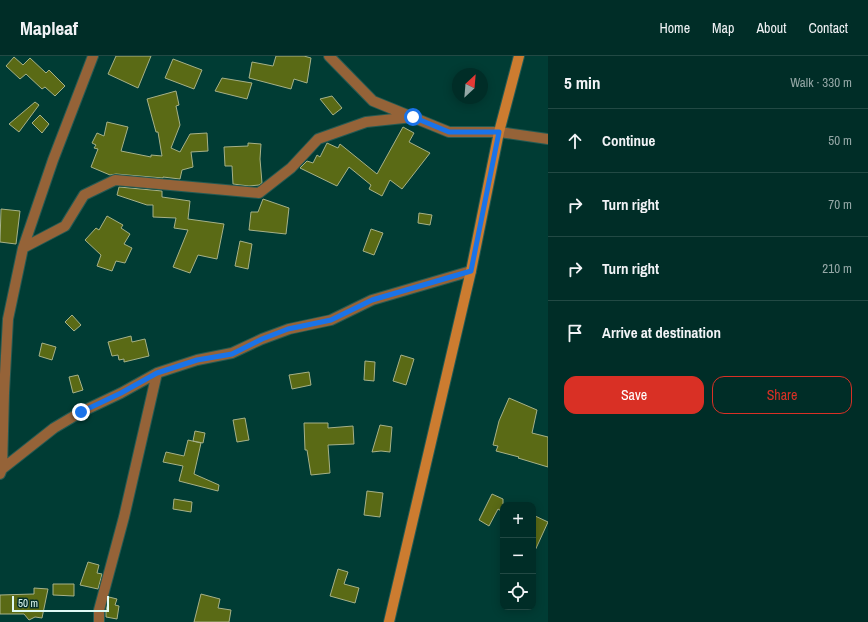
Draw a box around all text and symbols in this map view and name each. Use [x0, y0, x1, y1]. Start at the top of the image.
text: Mapleaf [20, 15, 78, 41]
text: Home [659, 19, 690, 37]
text: Map [712, 19, 734, 37]
text: About [756, 19, 786, 37]
text: Contact [808, 19, 848, 37]
north arrow [452, 68, 488, 104]
text: 5 min [564, 71, 600, 94]
text: Walk · 330 m [790, 74, 852, 91]
route start [404, 108, 422, 126]
icon: ahead [564, 130, 586, 152]
text: Continue [602, 130, 655, 151]
text: 50 m [828, 132, 852, 149]
icon: right [564, 194, 586, 216]
text: Turn right [602, 194, 659, 215]
text: 70 m [828, 196, 852, 213]
icon: right [564, 258, 586, 280]
text: Turn right [602, 258, 659, 279]
text: 210 m [822, 260, 852, 277]
icon: arrive [564, 322, 586, 344]
text: Arrive at destination [602, 322, 721, 343]
button: Save [564, 376, 704, 414]
button: Share [712, 376, 852, 414]
route end [72, 403, 90, 421]
map controls [500, 502, 536, 610]
button: + [500, 502, 536, 538]
button: − [500, 538, 536, 574]
button: locate [500, 574, 536, 610]
scale bar [12, 594, 109, 613]
text: 50 m [18, 596, 38, 610]

